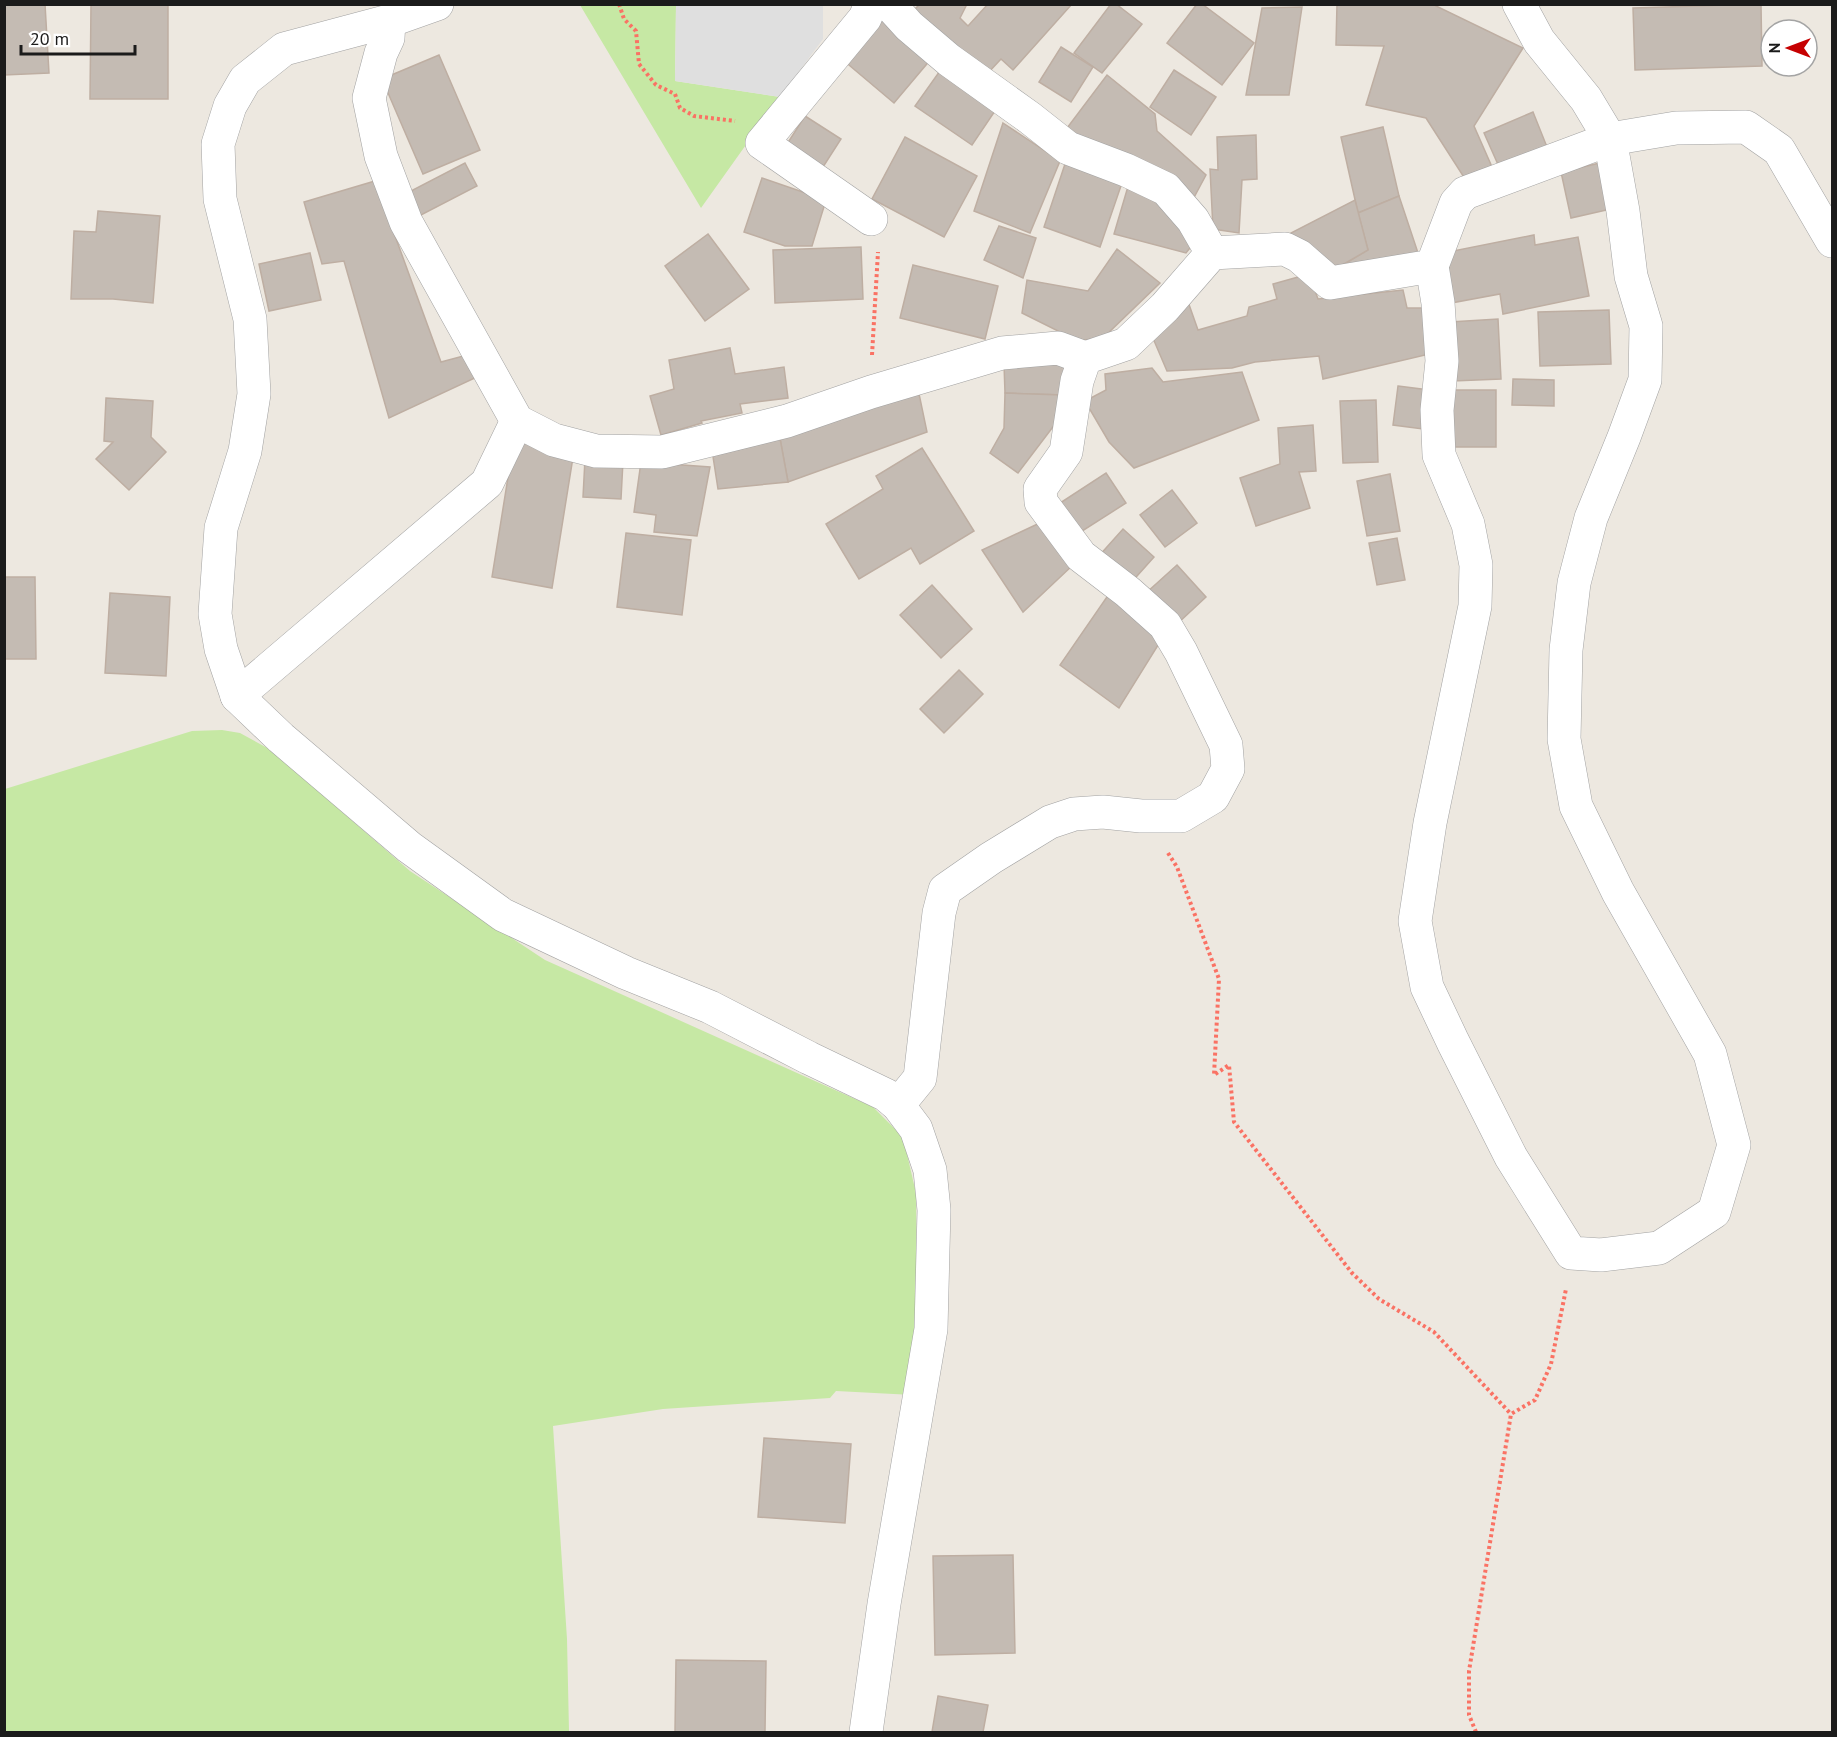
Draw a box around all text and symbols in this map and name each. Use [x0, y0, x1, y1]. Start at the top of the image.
scale bar [21, 18, 135, 56]
north arrow [1759, 18, 1819, 78]
text: 20 m [30, 27, 69, 50]
text: N [1764, 43, 1784, 53]

